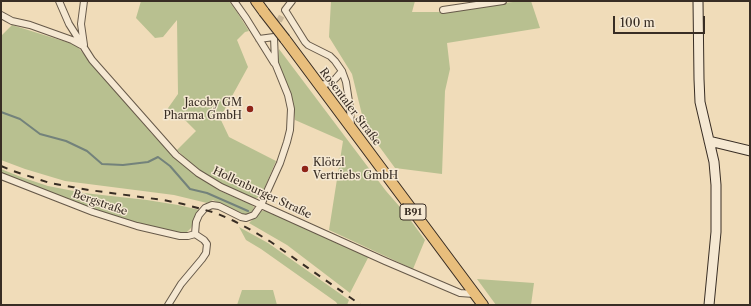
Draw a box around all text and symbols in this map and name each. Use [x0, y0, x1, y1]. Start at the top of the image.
scale bar [615, 8, 707, 34]
text: 100 m [620, 15, 655, 30]
street label: Rosentaler Straße [316, 66, 384, 148]
place label: Jacoby GM Pharma GmbH [164, 96, 242, 122]
marker: Jacoby GM Pharma GmbH [245, 104, 255, 114]
place label: Klötzl Vertriebs GmbH [313, 156, 398, 182]
street label: Hollenburger Straße [210, 164, 314, 222]
marker: Klötzl Vertriebs GmbH [300, 164, 310, 174]
street label: Bergstraße [71, 187, 129, 219]
road number: B91 [400, 204, 426, 220]

